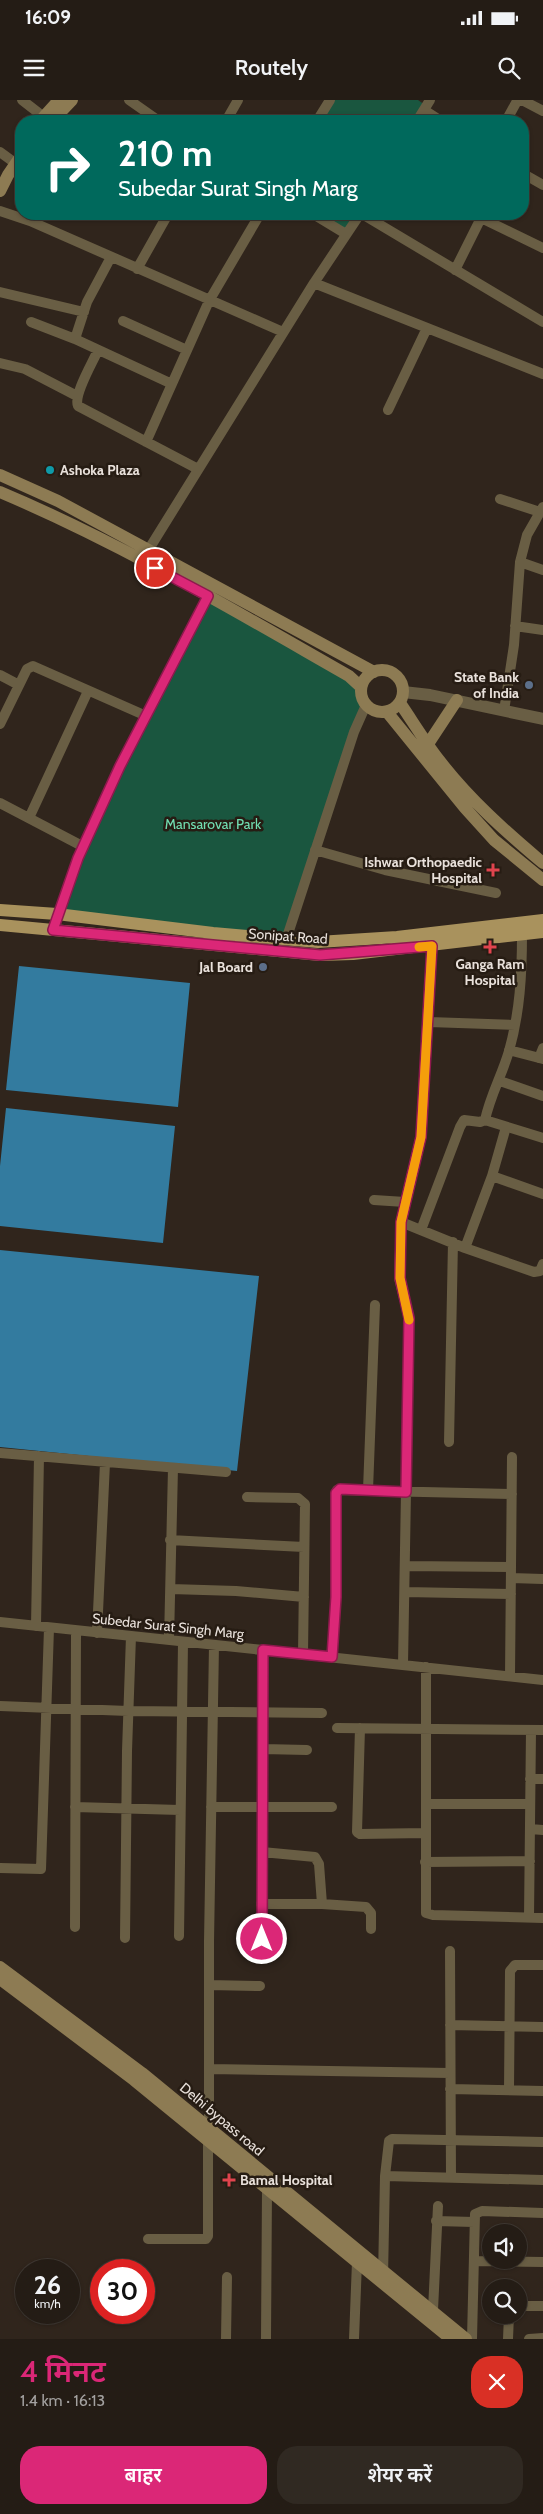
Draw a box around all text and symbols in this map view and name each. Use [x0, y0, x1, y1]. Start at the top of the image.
text: 16:09 [25, 6, 71, 29]
icon: menu [20, 54, 48, 82]
text: Routely [235, 54, 308, 81]
icon: search [495, 54, 523, 82]
text: 210 m [118, 132, 212, 175]
icon: right [35, 135, 100, 200]
text: Subedar Surat Singh Marg [118, 175, 358, 202]
place label: Ashoka Plaza [60, 461, 140, 479]
marker: Ashoka Plaza [44, 464, 56, 476]
pin [134, 547, 176, 589]
icon: arrive [141, 554, 169, 582]
place label: State Bank of India [454, 668, 519, 702]
marker: State Bank of India [523, 679, 535, 691]
park label: Mansarovar Park [165, 815, 262, 833]
place label: Ishwar Orthopaedic Hospital [364, 853, 483, 887]
marker: Ishwar Orthopaedic Hospital [486, 863, 500, 877]
street label: Sonipat Road [248, 924, 328, 948]
marker: Ganga Ram Hospital [483, 940, 497, 954]
place label: Ganga Ram Hospital [456, 955, 524, 989]
place label: Jal Board [198, 958, 253, 976]
marker: Jal Board [257, 961, 269, 973]
street label: Subedar Surat Singh Marg [91, 1609, 246, 1643]
position arrow [235, 1912, 287, 1964]
street label: Delhi bypass road [176, 2078, 268, 2160]
place label: Bamal Hospital [240, 2171, 333, 2189]
marker: Bamal Hospital [222, 2173, 236, 2187]
map controls [482, 2224, 527, 2324]
button: sound [482, 2224, 527, 2269]
speed limit sign: 30 [90, 2259, 155, 2324]
text: 26 [34, 2270, 61, 2300]
button: search [482, 2279, 527, 2324]
text: km/h [34, 2296, 61, 2311]
text: 4 मिनट [20, 2353, 106, 2390]
button: close [471, 2356, 523, 2408]
text: 1.4 km · 16:13 [20, 2391, 105, 2410]
button: बाहर [20, 2446, 267, 2504]
button: शेयर करें [277, 2446, 523, 2504]

